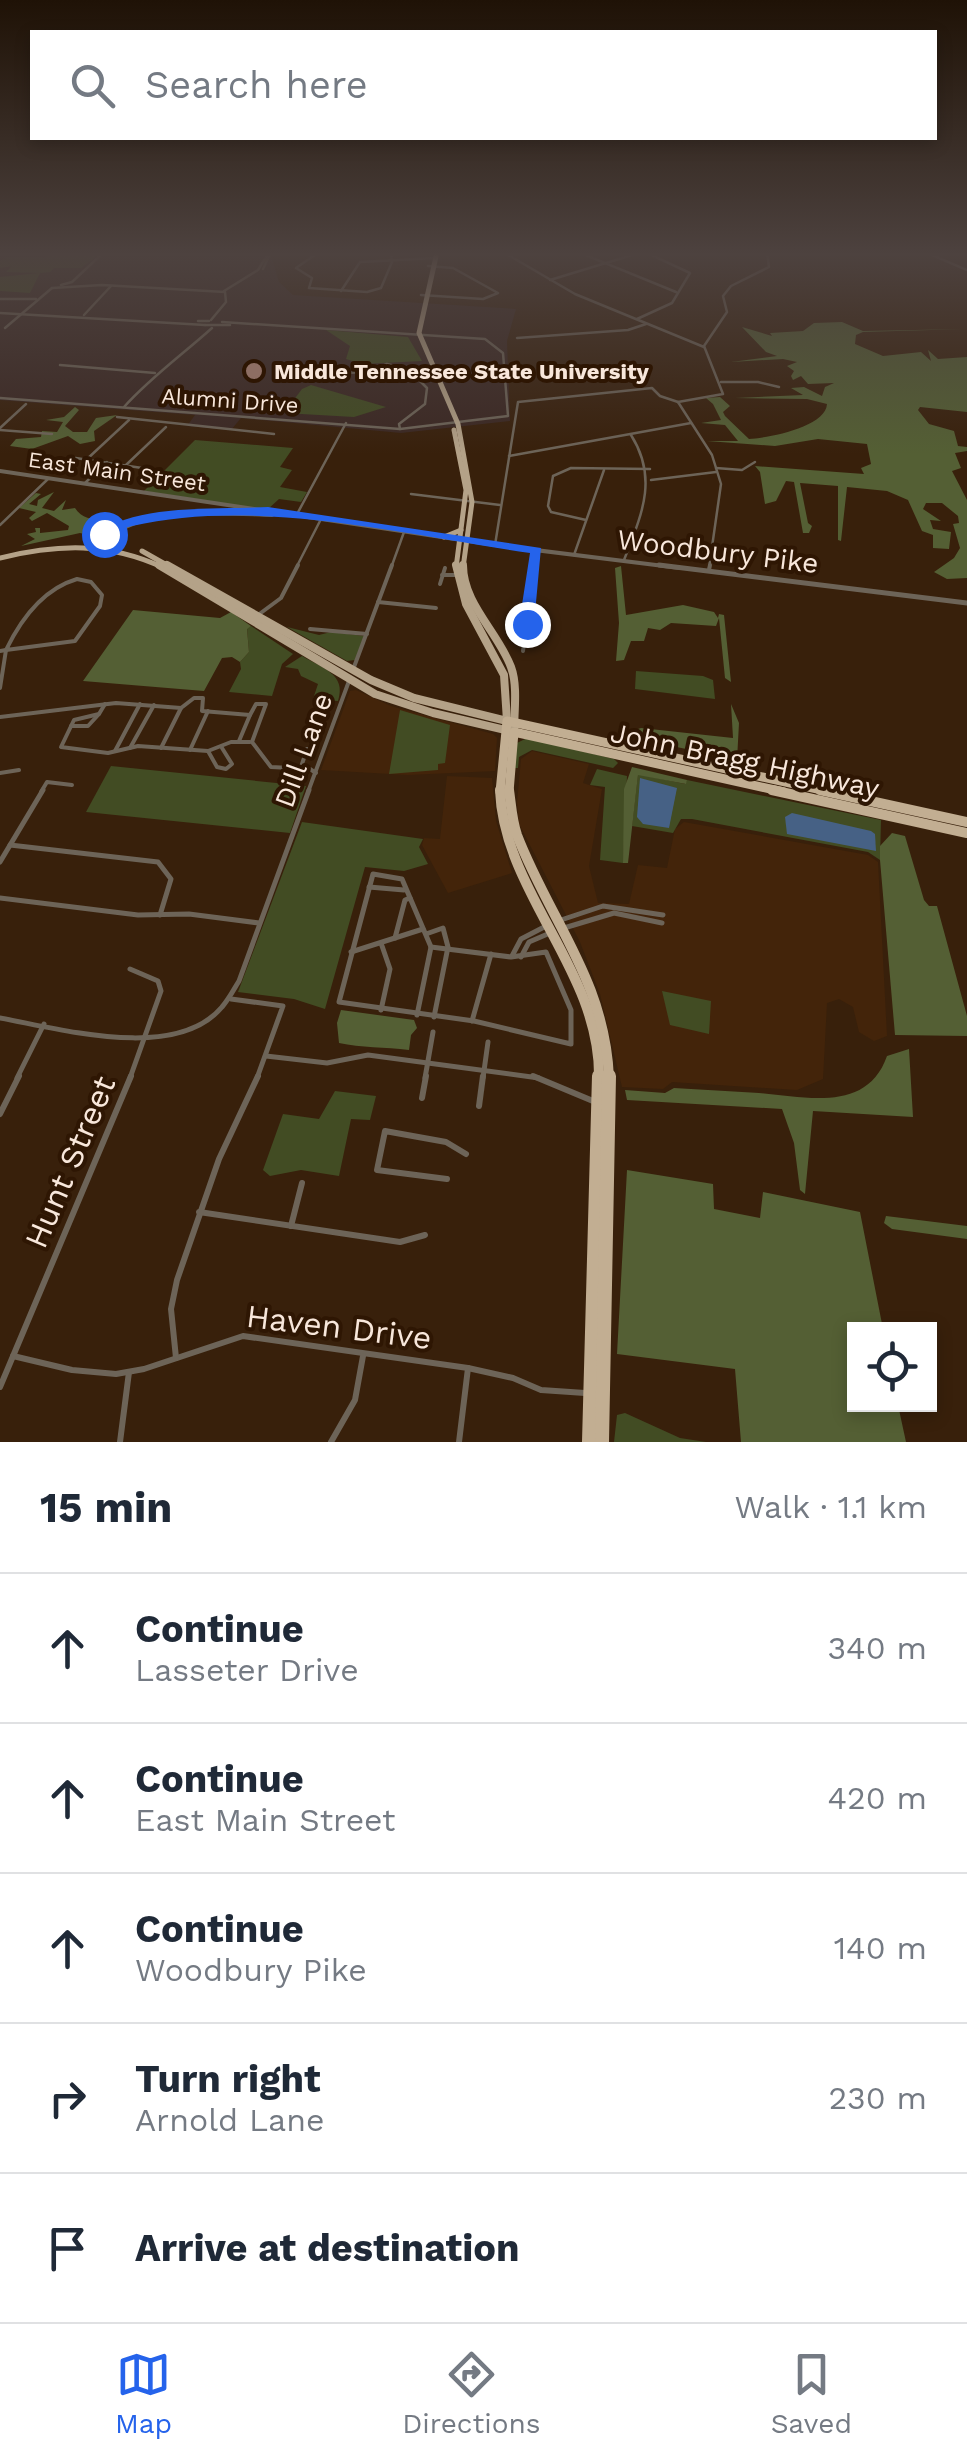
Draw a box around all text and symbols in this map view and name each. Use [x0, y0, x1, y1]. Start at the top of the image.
search box [30, 30, 937, 140]
icon: search [65, 58, 120, 113]
text: Search here [145, 63, 368, 107]
place label: Middle Tennessee State University [274, 359, 650, 384]
marker: Middle Tennessee State University [243, 360, 265, 382]
street label: Alumni Drive [161, 383, 299, 418]
street label: East Main Street [27, 447, 207, 496]
route start [82, 512, 128, 558]
street label: Woodbury Pike [615, 523, 821, 580]
route end [505, 602, 551, 648]
street label: Dill Lane [268, 688, 339, 812]
street label: John Bragg Highway [608, 716, 883, 805]
street label: Hunt Street [17, 1070, 123, 1254]
street label: Haven Drive [244, 1297, 434, 1357]
map controls [847, 1322, 937, 1412]
button: locate [847, 1322, 937, 1412]
text: 15 min [40, 1483, 172, 1532]
text: Walk · 1.1 km [735, 1488, 927, 1526]
text: Continue [135, 1607, 304, 1651]
icon: ahead [40, 1621, 95, 1676]
text: 340 m [827, 1629, 927, 1667]
text: Lasseter Drive [135, 1651, 359, 1689]
text: Continue [135, 1757, 304, 1801]
icon: ahead [40, 1771, 95, 1826]
text: 420 m [827, 1779, 927, 1817]
text: East Main Street [135, 1801, 396, 1839]
text: Continue [135, 1907, 304, 1951]
icon: ahead [40, 1921, 95, 1976]
text: 140 m [834, 1929, 927, 1967]
text: Woodbury Pike [135, 1951, 367, 1989]
text: Turn right [135, 2057, 321, 2101]
icon: right [40, 2071, 95, 2126]
text: 230 m [828, 2079, 927, 2117]
text: Arnold Lane [135, 2101, 324, 2139]
icon: arrive [40, 2221, 95, 2276]
text: Arrive at destination [135, 2226, 520, 2270]
tab: Map [115, 2347, 172, 2440]
tab: Directions [402, 2347, 541, 2440]
tab: Saved [771, 2347, 852, 2440]

